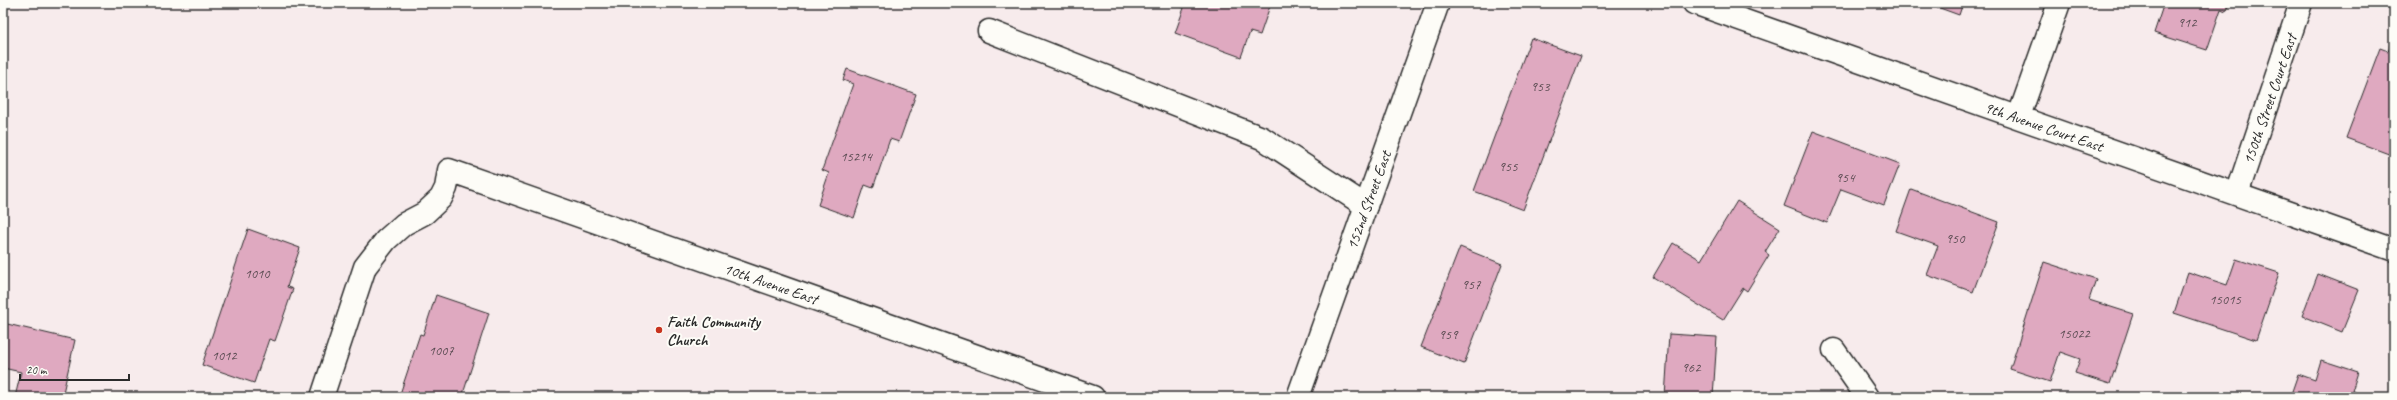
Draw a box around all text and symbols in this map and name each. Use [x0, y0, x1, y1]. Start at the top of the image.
house number: 912 [2178, 14, 2198, 31]
street label: 150th Street Court East [2238, 29, 2302, 167]
house number: 953 [1531, 78, 1551, 95]
street label: 9th Avenue Court East [1982, 97, 2107, 157]
street label: 152nd Street East [1342, 147, 1397, 252]
house number: 15214 [840, 148, 873, 165]
house number: 955 [1499, 158, 1518, 175]
house number: 954 [1836, 169, 1856, 186]
house number: 950 [1946, 230, 1966, 247]
street label: 10th Avenue East [721, 259, 823, 310]
house number: 1010 [244, 265, 271, 282]
house number: 957 [1462, 276, 1481, 293]
house number: 15015 [2209, 291, 2241, 308]
place label: Faith Community Church [667, 312, 761, 350]
marker: Faith Community Church [654, 325, 664, 335]
house number: 15022 [2058, 325, 2091, 342]
house number: 959 [1439, 326, 1459, 343]
house number: 1007 [428, 342, 454, 359]
house number: 1012 [211, 347, 238, 364]
scale bar [20, 356, 129, 382]
house number: 962 [1682, 359, 1702, 376]
text: 20 m [26, 362, 48, 378]

